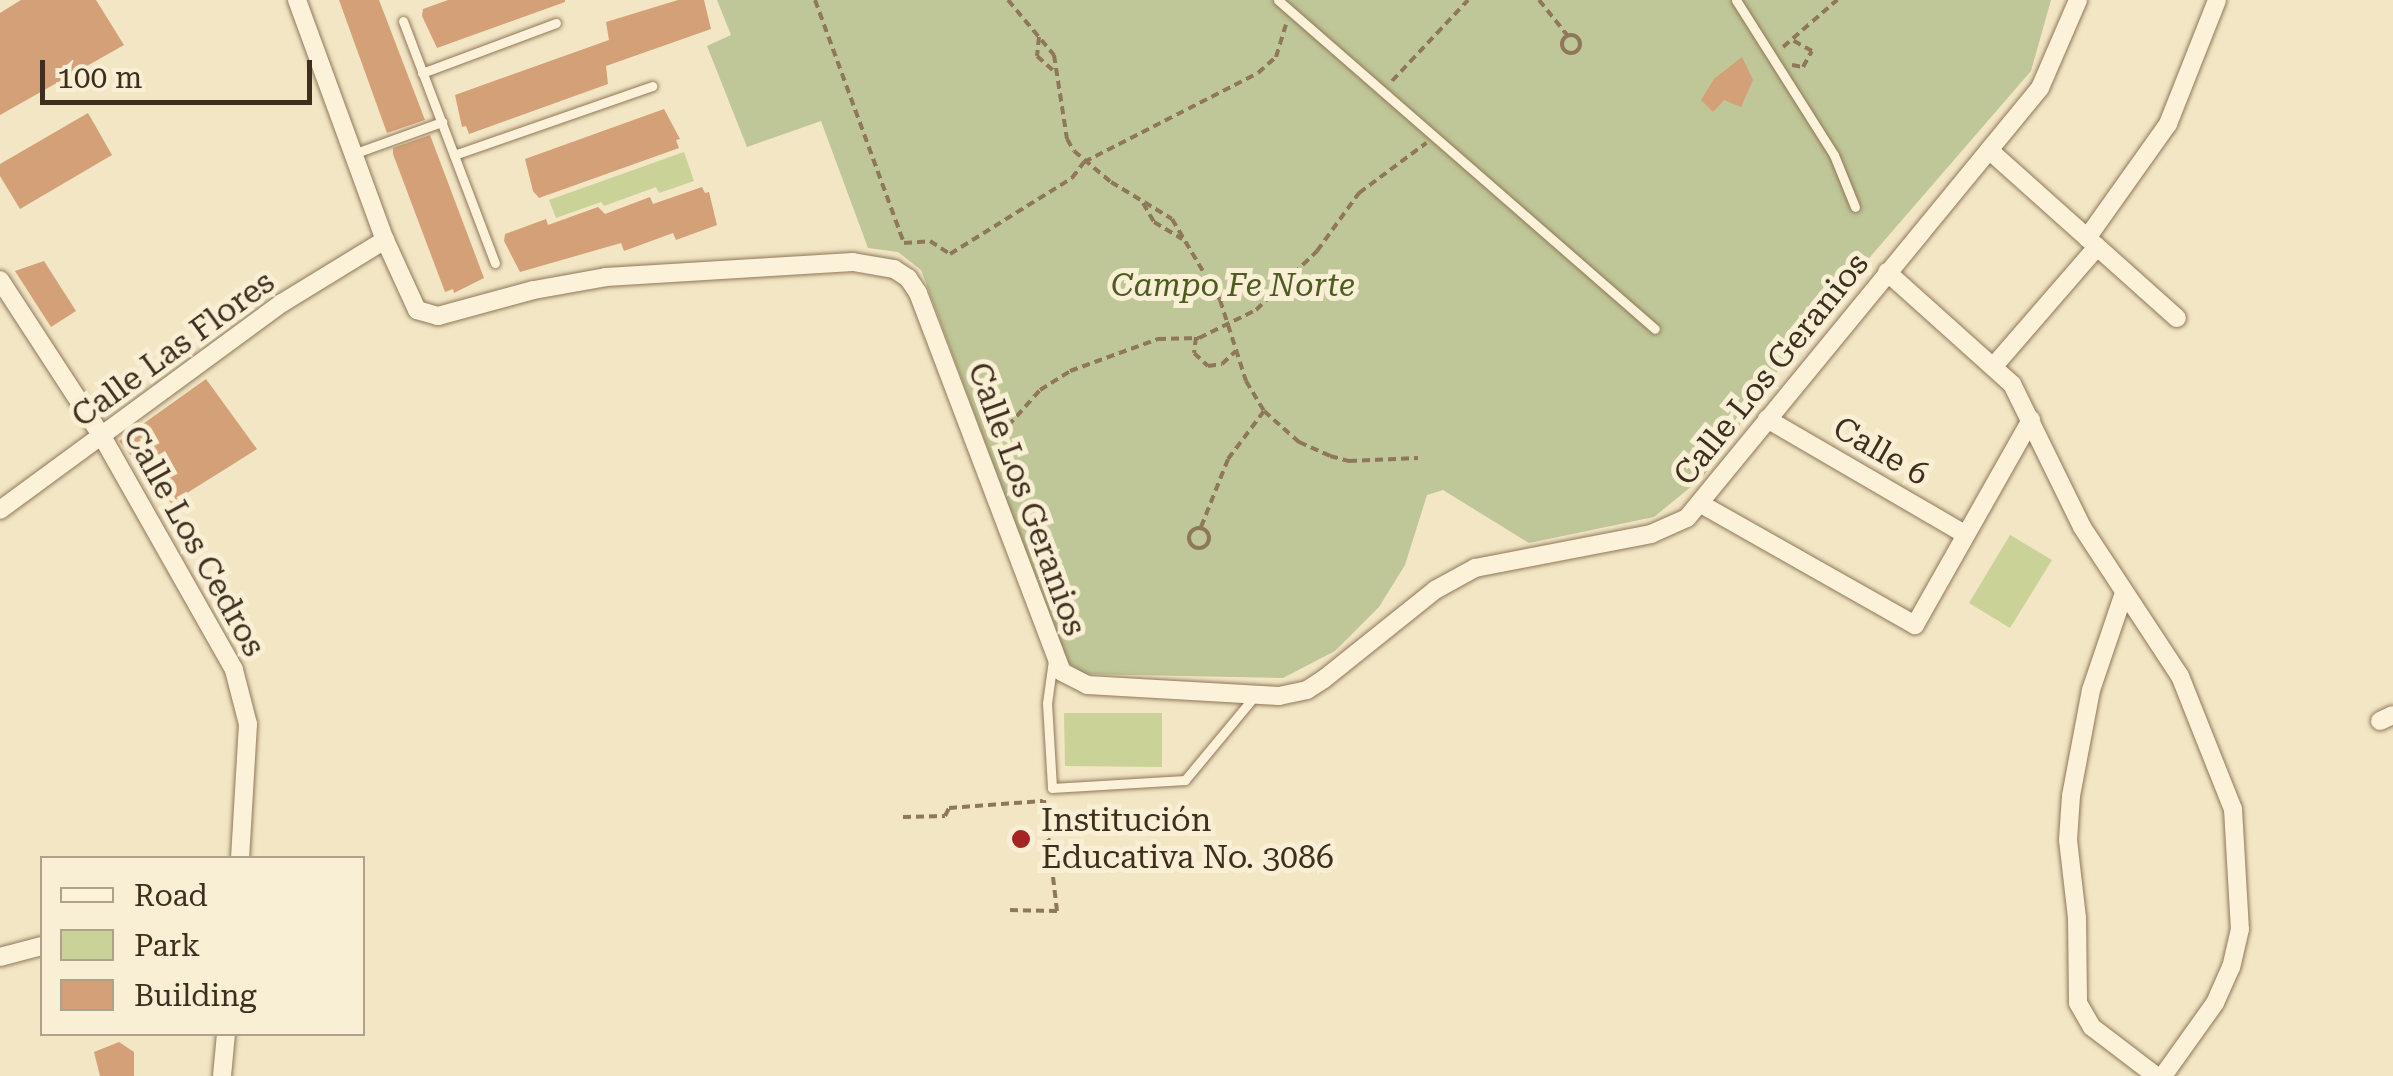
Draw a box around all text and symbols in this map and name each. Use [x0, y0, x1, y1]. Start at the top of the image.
scale bar [45, 40, 318, 102]
text: 100 m [57, 60, 142, 95]
street label: Calle Los Geranios [1666, 245, 1876, 493]
street label: Calle Las Flores [64, 263, 282, 435]
park label: Campo Fe Norte [1111, 266, 1355, 304]
street label: Calle Los Geranios [960, 357, 1094, 641]
street label: Calle 6 [1827, 408, 1935, 494]
street label: Calle Los Cedros [115, 419, 273, 663]
place label: Institución Educativa No. 3086 [1041, 802, 1334, 877]
marker: Institución Educativa No. 3086 [1010, 828, 1032, 850]
legend [40, 856, 365, 1036]
text: Road [134, 878, 208, 913]
text: Park [134, 928, 200, 963]
text: Building [134, 978, 257, 1013]

